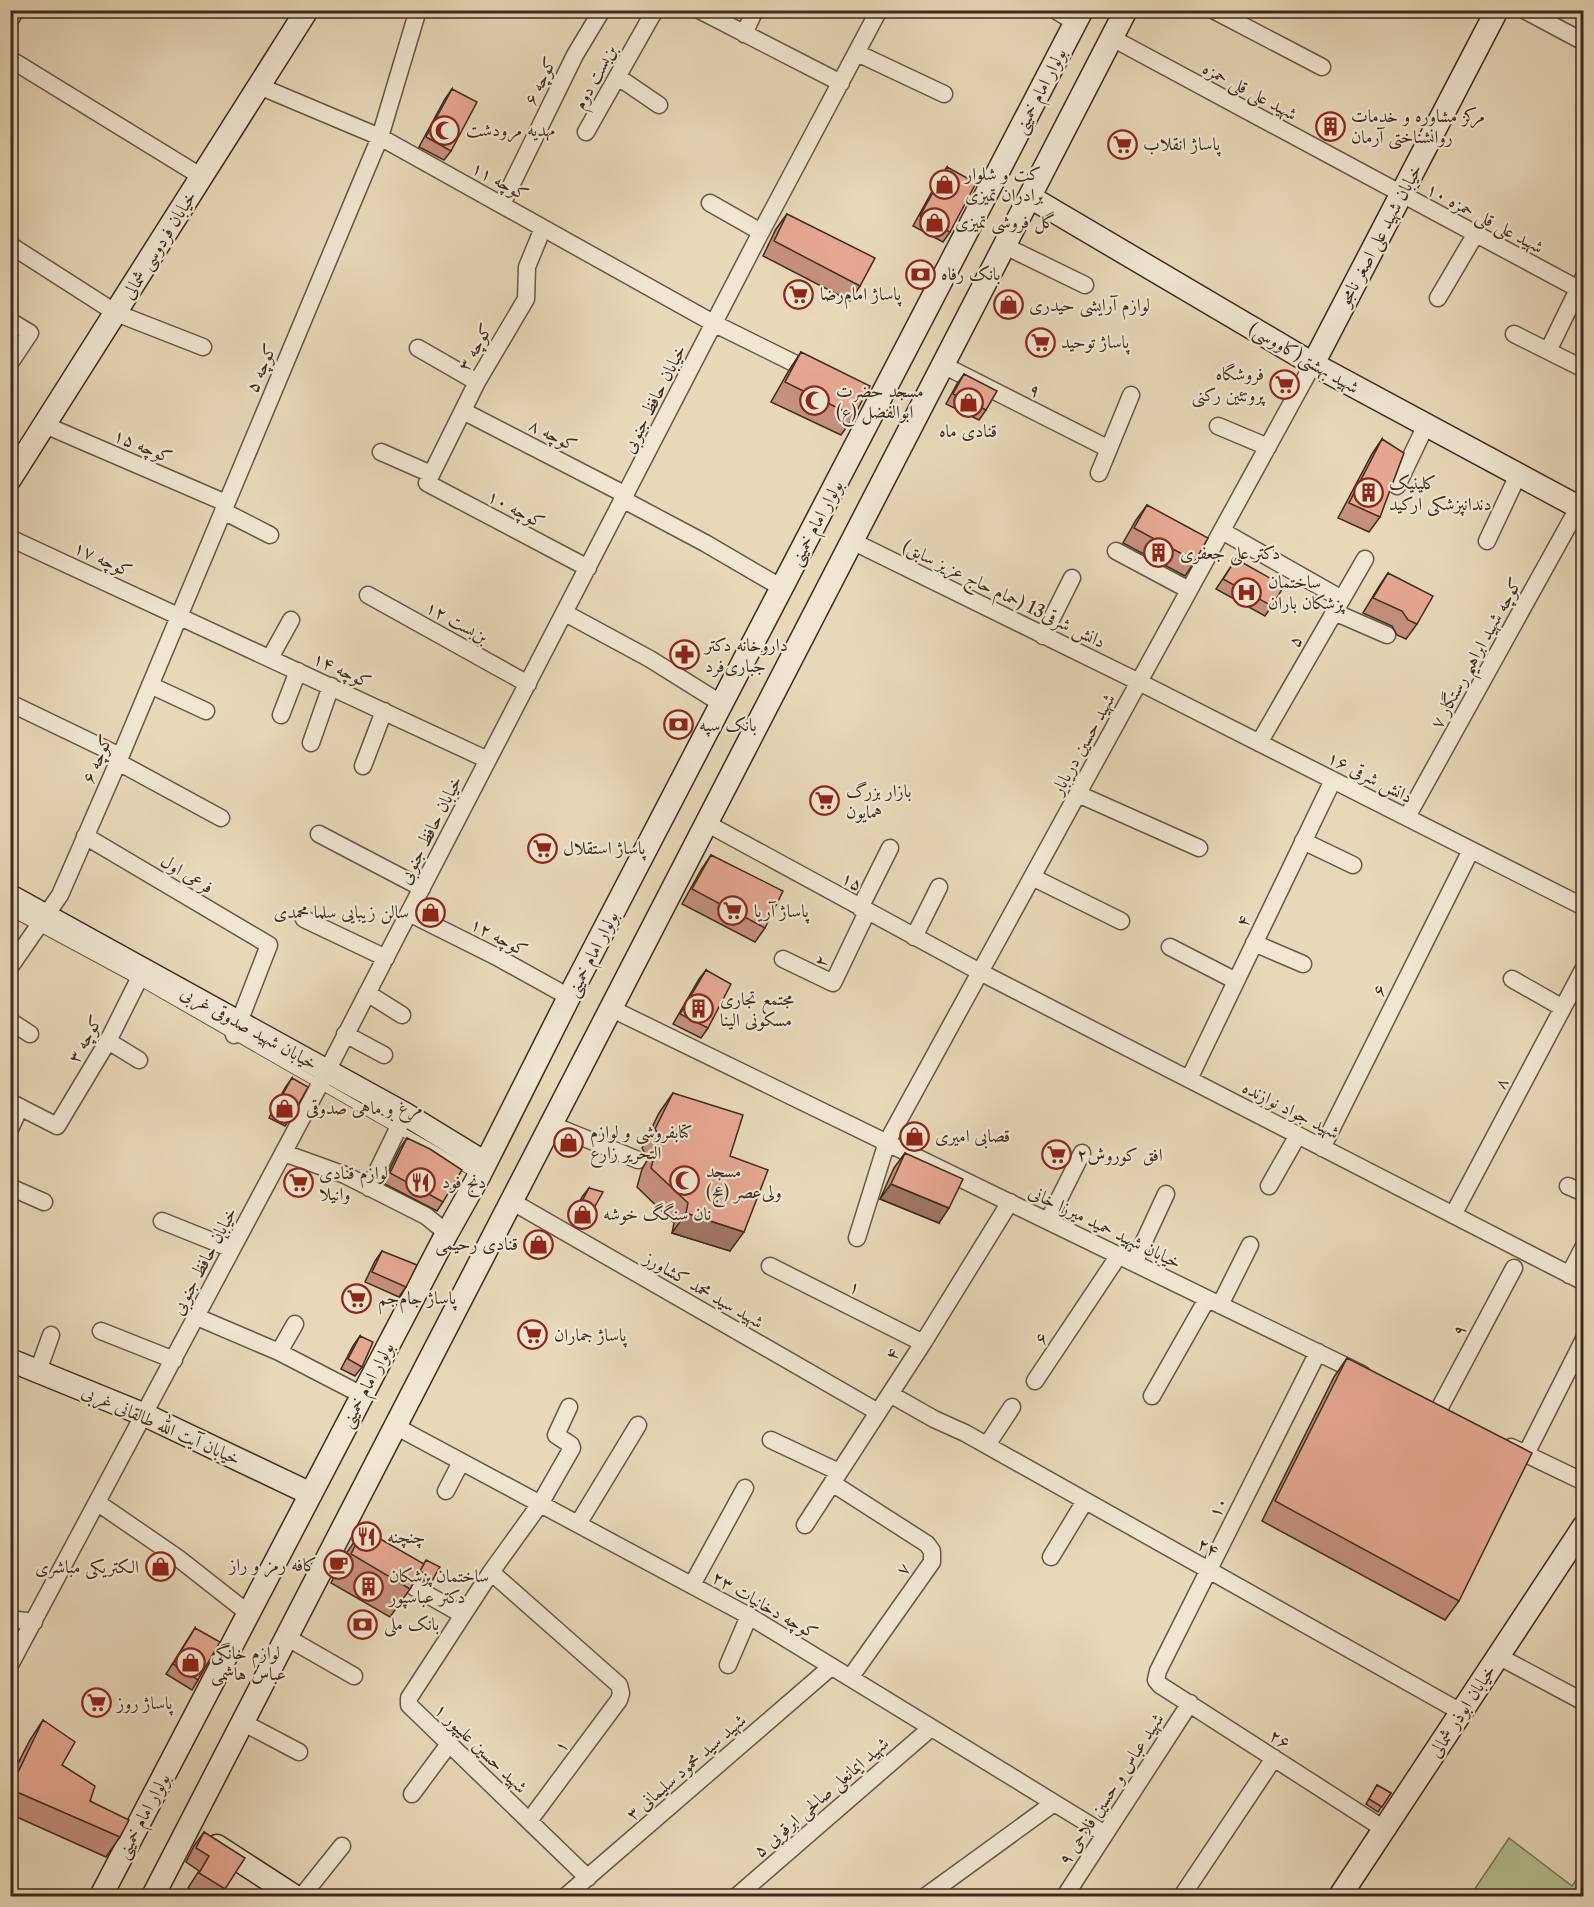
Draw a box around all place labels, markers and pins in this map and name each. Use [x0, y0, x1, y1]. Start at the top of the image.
place label: مرکز مشاوره و خدمات روانشناختی آرمان [1351, 105, 1485, 150]
building icon: مرکز مشاوره و خدمات روانشناختی آرمان [1314, 110, 1346, 142]
mosque icon: مهدیه مرودشت [429, 114, 461, 146]
place label: مهدیه مرودشت [466, 119, 555, 143]
supermarket icon: پاساژ انقلاب [1106, 128, 1138, 160]
place label: پاساژ انقلاب [1143, 133, 1222, 157]
place label: کت و شلوار برادران تمیزی [963, 163, 1043, 206]
shop icon: کت و شلوار برادران تمیزی [928, 168, 960, 200]
shop icon: گل فروشی تمیزی [918, 206, 950, 238]
place label: گل فروشی تمیزی [955, 211, 1056, 235]
bank icon: بانک رفاه [904, 258, 936, 290]
place label: بانک رفاه [941, 263, 1000, 285]
supermarket icon: پاساژ امام‌رضا [783, 278, 815, 310]
place label: پاساژ امام‌رضا [820, 283, 902, 310]
shop icon: لوازم آرایشی حیدری [992, 289, 1024, 321]
place label: لوازم آرایشی حیدری [1029, 294, 1150, 321]
supermarket icon: پاساژ توحید [1024, 326, 1056, 358]
place label: پاساژ توحید [1061, 331, 1131, 355]
place label: فروشگاه پروتئین رکنی [1191, 362, 1266, 408]
supermarket icon: فروشگاه پروتئین رکنی [1269, 368, 1301, 400]
place label: مسجد حضرت ابوالفضل (ع) [836, 380, 924, 427]
mosque icon: مسجد حضرت ابوالفضل (ع) [799, 385, 831, 417]
shop icon: قنادی ماه [952, 386, 984, 418]
place label: قنادی ماه [939, 420, 997, 442]
place label: کلینیک دندانپزشکی ارکید [1389, 472, 1492, 517]
building icon: کلینیک دندانپزشکی ارکید [1352, 477, 1384, 509]
building icon: دکتر علی جعفری [1143, 537, 1175, 569]
place label: دکتر علی جعفری [1180, 542, 1280, 566]
place label: ساختمان پزشکان باران [1268, 571, 1346, 614]
hospital icon: ساختمان پزشکان باران [1231, 576, 1263, 608]
place label: داروخانه دکتر جباری‌فرد [703, 634, 788, 678]
pharmacy icon: داروخانه دکتر جباری‌فرد [668, 639, 700, 671]
bank icon: بانک سپه [662, 709, 694, 741]
place label: بانک سپه [699, 714, 757, 737]
place label: بازار بزرگ همایون [846, 780, 911, 823]
supermarket icon: بازار بزرگ همایون [809, 785, 841, 817]
supermarket icon: پاساژ استقلال [526, 832, 558, 864]
place label: پاساژ استقلال [563, 837, 647, 861]
supermarket icon: پاساژ آریا [717, 895, 749, 927]
shop icon: سالن زیبایی سلما محمدی [414, 896, 446, 928]
place label: پاساژ آریا [754, 900, 810, 924]
place label: سالن زیبایی سلما محمدی [274, 901, 409, 924]
place label: مجتمع تجاری مسکونی الینا [720, 988, 794, 1031]
building icon: مجتمع تجاری مسکونی الینا [683, 993, 715, 1025]
shop icon: مرغ و ماهی صدوقی [269, 1092, 301, 1124]
place label: مرغ و ماهی صدوقی [306, 1097, 423, 1123]
shop icon: قصابی امیری [898, 1120, 930, 1152]
place label: کتابفروشی و لوازم التحریر زارع [590, 1121, 693, 1168]
place label: قصابی امیری [935, 1125, 1010, 1149]
shop icon: کتابفروشی و لوازم التحریر زارع [553, 1126, 585, 1158]
supermarket icon: افق کوروش۲ [1040, 1139, 1072, 1171]
place label: افق کوروش۲ [1077, 1144, 1163, 1166]
place label: مسجد ولی‌عصر (عج) [706, 1160, 782, 1208]
place label: لوازم قنادی وانیلا [319, 1162, 388, 1205]
mosque icon: مسجد ولی‌عصر (عج) [669, 1165, 701, 1197]
restaurant icon: دنج فود [405, 1166, 437, 1198]
supermarket icon: لوازم قنادی وانیلا [282, 1167, 314, 1199]
place label: دنج فود [442, 1171, 486, 1198]
shop icon: نان سنگگ خوشه [566, 1198, 598, 1230]
place label: نان سنگگ خوشه [603, 1202, 711, 1225]
shop icon: قنادی رحیمی [523, 1228, 555, 1260]
place label: قنادی رحیمی [435, 1233, 518, 1256]
supermarket icon: پاساژ جام‌جم [341, 1282, 373, 1314]
place label: پاساژ جام‌جم [378, 1287, 458, 1315]
supermarket icon: پاساژ جماران [517, 1319, 549, 1351]
place label: پاساژ جماران [554, 1324, 628, 1348]
restaurant icon: چنچنه [350, 1521, 382, 1553]
place label: چنچنه [387, 1526, 425, 1549]
cafe icon: کافه رمز و راز [322, 1549, 354, 1581]
shop icon: الکتریکی مباشری [144, 1551, 176, 1583]
place label: کافه رمز و راز [227, 1554, 317, 1578]
place label: الکتریکی مباشری [35, 1556, 139, 1580]
place label: ساختمان پزشکان دکتر عباسپور [387, 1565, 489, 1609]
building icon: ساختمان پزشکان دکتر عباسپور [352, 1570, 384, 1602]
bank icon: بانک ملی [347, 1608, 379, 1640]
place label: بانک ملی [384, 1613, 439, 1637]
place label: لوازم خانگی عباس هاشمی [211, 1642, 286, 1686]
shop icon: لوازم خانگی عباس هاشمی [174, 1647, 206, 1679]
supermarket icon: پاساژ روز [80, 1687, 112, 1719]
place label: پاساژ روز [115, 1692, 174, 1716]

